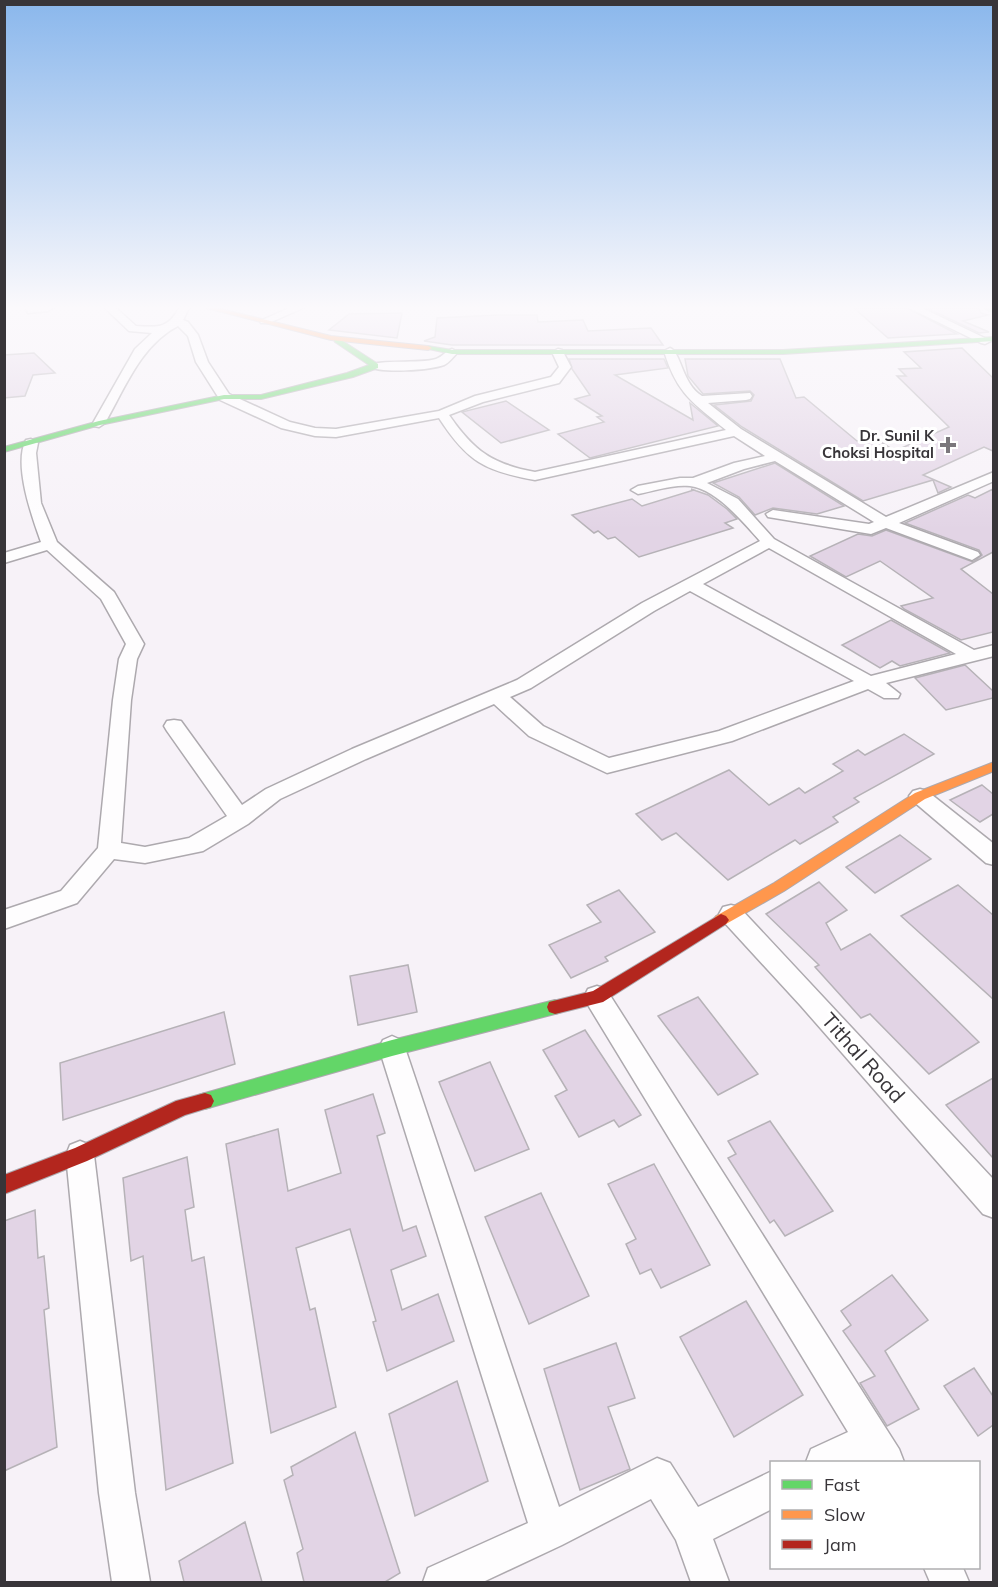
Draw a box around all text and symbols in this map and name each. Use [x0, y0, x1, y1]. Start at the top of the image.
place label: Dr. Sunil K Choksi Hospital [822, 426, 935, 462]
marker: Dr. Sunil K Choksi Hospital [939, 436, 957, 454]
street label: Tithal Road [817, 1007, 911, 1108]
legend [770, 1461, 980, 1569]
text: Fast [824, 1473, 860, 1496]
text: Slow [824, 1503, 866, 1526]
text: Jam [824, 1533, 857, 1556]

